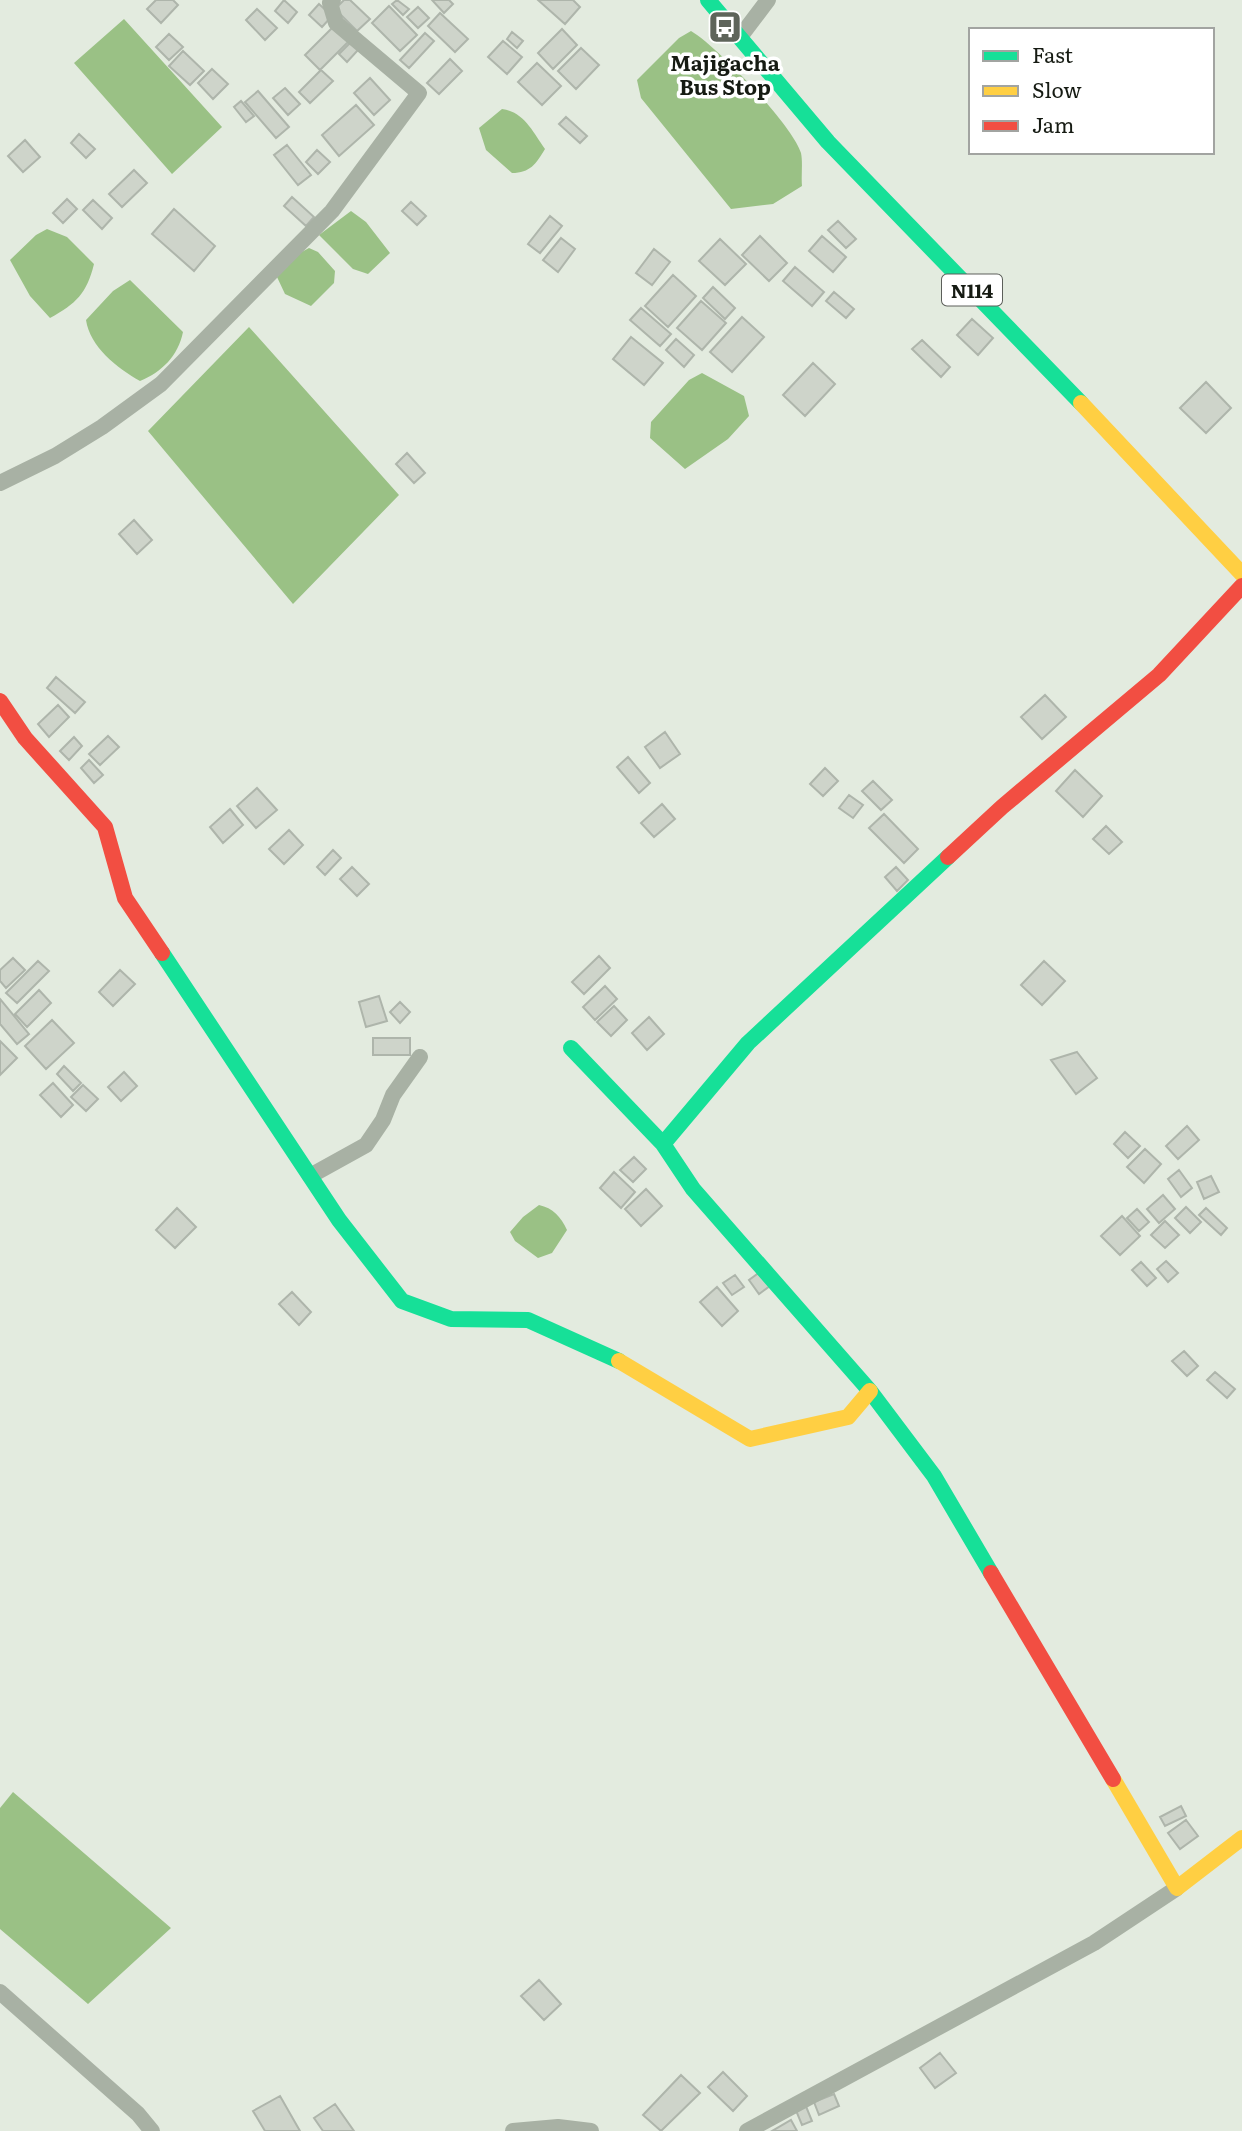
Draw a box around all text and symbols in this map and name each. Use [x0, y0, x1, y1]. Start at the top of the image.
bus stop icon: Majigacha Bus Stop [706, 8, 744, 46]
legend [969, 28, 1214, 154]
text: Fast [1032, 38, 1073, 69]
place label: Majigacha Bus Stop [670, 46, 781, 101]
text: Slow [1032, 73, 1082, 104]
text: Jam [1032, 108, 1074, 139]
road number: N114 [942, 274, 1002, 306]

